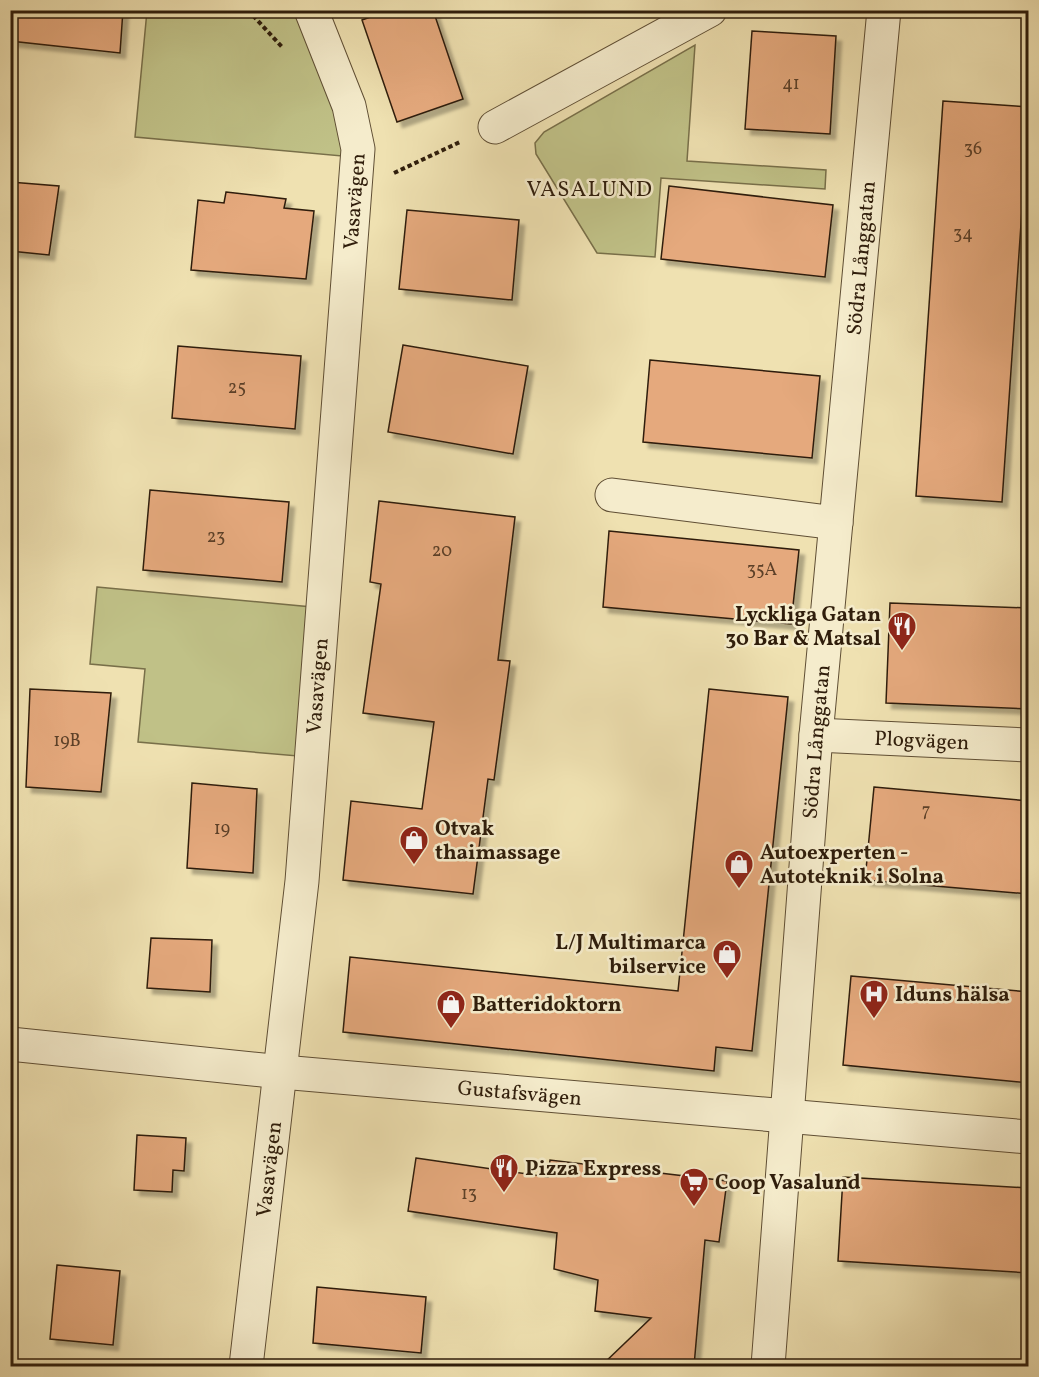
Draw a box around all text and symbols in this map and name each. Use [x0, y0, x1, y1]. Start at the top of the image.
house number: 41 [782, 72, 800, 97]
house number: 36 [964, 137, 982, 162]
street label: Vasavägen [337, 152, 374, 251]
district label: VASALUND [527, 175, 653, 206]
street label: Södra Långgatan [841, 180, 884, 337]
house number: 34 [953, 222, 973, 247]
house number: 25 [228, 376, 246, 401]
house number: 23 [207, 525, 225, 550]
house number: 20 [432, 539, 452, 564]
house number: 35A [747, 558, 778, 583]
place label: Lyckliga Gatan 30 Bar & Matsal [726, 601, 881, 654]
restaurant icon: Lyckliga Gatan 30 Bar & Matsal [886, 610, 918, 652]
street label: Vasavägen [300, 637, 337, 735]
street label: Södra Långgatan [797, 663, 839, 820]
street label: Plogvägen [874, 725, 970, 758]
house number: 19B [53, 729, 81, 754]
house number: 7 [922, 799, 930, 824]
place label: Otvak thaimassage [435, 815, 560, 868]
house number: 19 [214, 817, 230, 842]
shop icon: Otvak thaimassage [398, 824, 430, 866]
place label: Autoexperten - Autoteknik i Solna [760, 839, 944, 892]
shop icon: Autoexperten - Autoteknik i Solna [723, 848, 755, 890]
place label: L/J Multimarca bilservice [555, 929, 706, 982]
shop icon: L/J Multimarca bilservice [711, 938, 743, 980]
hospital icon: Iduns hälsa [858, 978, 890, 1020]
place label: Iduns hälsa [895, 981, 1010, 1010]
shop icon: Batteridoktorn [435, 988, 467, 1030]
place label: Batteridoktorn [472, 991, 622, 1020]
street label: Gustafsvägen [456, 1074, 583, 1114]
street label: Vasavägen [250, 1120, 290, 1219]
restaurant icon: Pizza Express [488, 1152, 520, 1194]
place label: Pizza Express [525, 1155, 661, 1184]
supermarket icon: Coop Vasalund [678, 1166, 710, 1208]
place label: Coop Vasalund [715, 1169, 861, 1198]
house number: 13 [461, 1182, 477, 1207]

